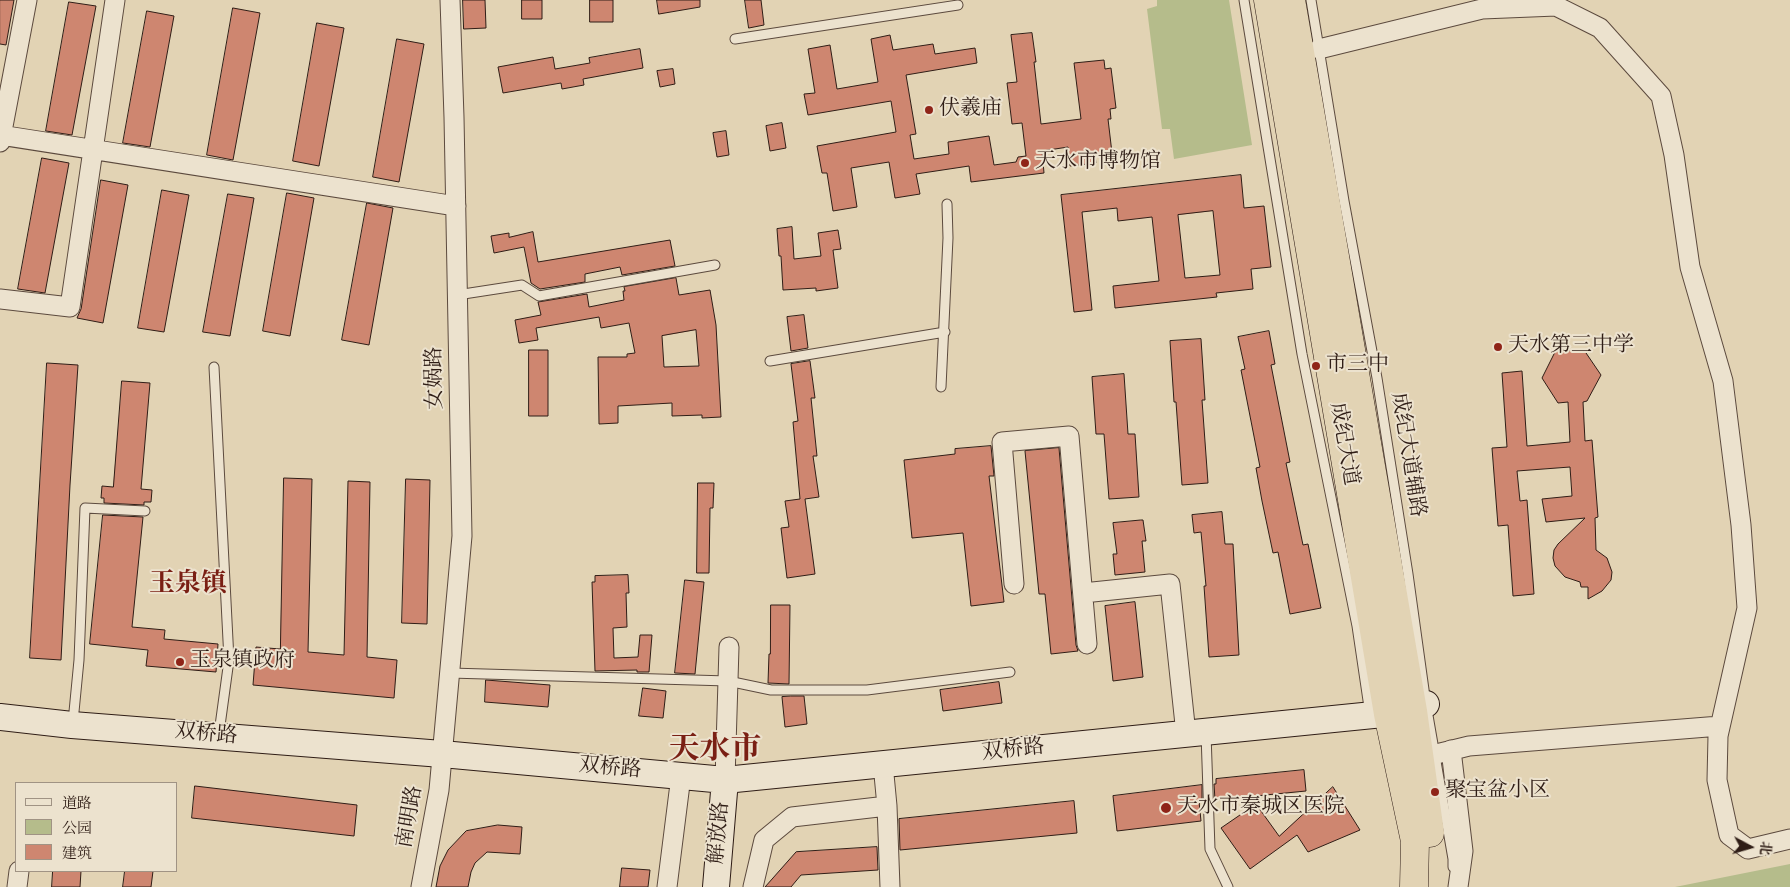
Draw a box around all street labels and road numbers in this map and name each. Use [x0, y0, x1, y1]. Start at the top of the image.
street label: 女娲路 [423, 346, 449, 410]
street label: 成纪大道辅路 [1385, 391, 1429, 519]
street label: 成纪大道 [1323, 400, 1363, 488]
street label: 双桥路 [174, 720, 238, 750]
street label: 双桥路 [980, 735, 1046, 767]
street label: 双桥路 [578, 754, 642, 784]
street label: 南明路 [393, 784, 429, 850]
street label: 解放路 [705, 801, 735, 865]

